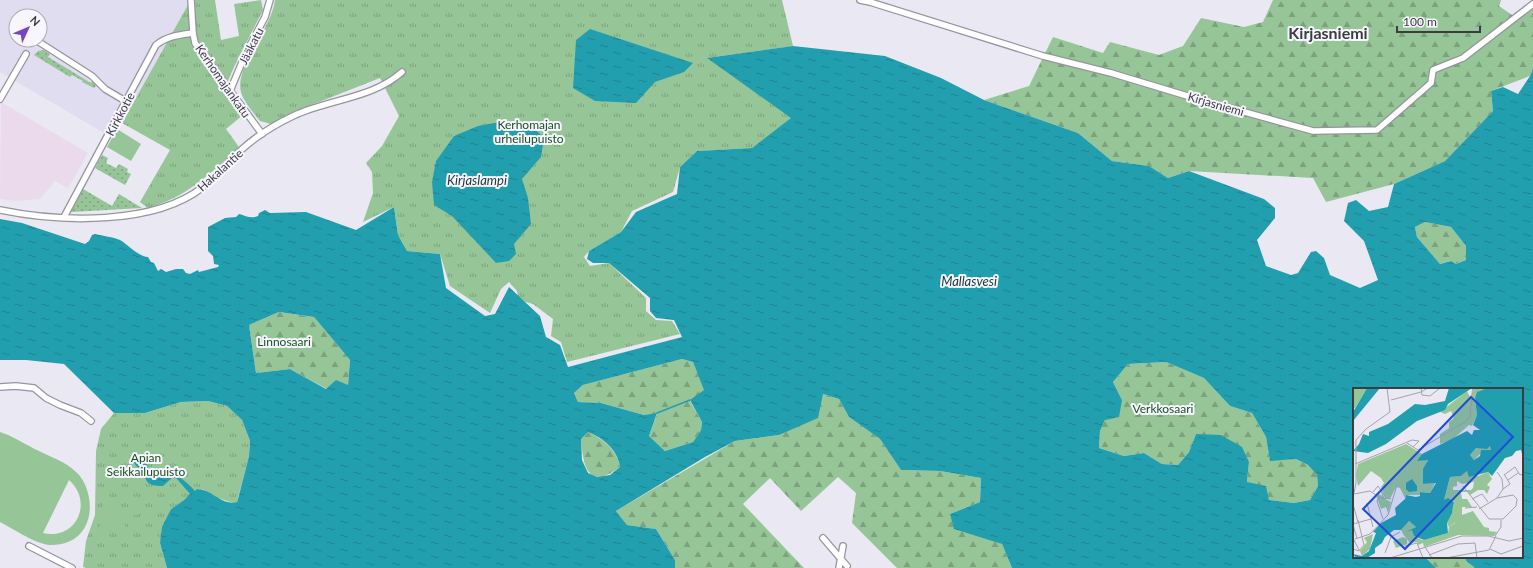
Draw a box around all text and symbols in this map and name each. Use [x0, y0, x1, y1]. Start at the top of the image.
north arrow [8, 8, 48, 48]
scale bar [1397, 8, 1480, 34]
text: N [28, 13, 43, 28]
text: 100 m [1403, 14, 1437, 29]
district label: Kirjasniemi [1288, 23, 1368, 42]
street label: Jääkatu [235, 25, 267, 67]
street label: Kerhomajankatu [192, 41, 254, 121]
street label: Kirjasniemi [1186, 89, 1246, 119]
street label: Kirkkotie [102, 90, 138, 138]
park label: Kerhomajan urheilupuisto [494, 117, 564, 146]
street label: Hakalantie [194, 146, 246, 194]
water label: Kirjaslampi [447, 172, 507, 188]
water label: Mallasvesi [941, 273, 997, 289]
park label: Linnosaari [257, 334, 311, 349]
inset map [1353, 388, 1523, 558]
park label: Verkkosaari [1133, 401, 1194, 416]
park label: Apian Seikkailupuisto [107, 450, 186, 479]

